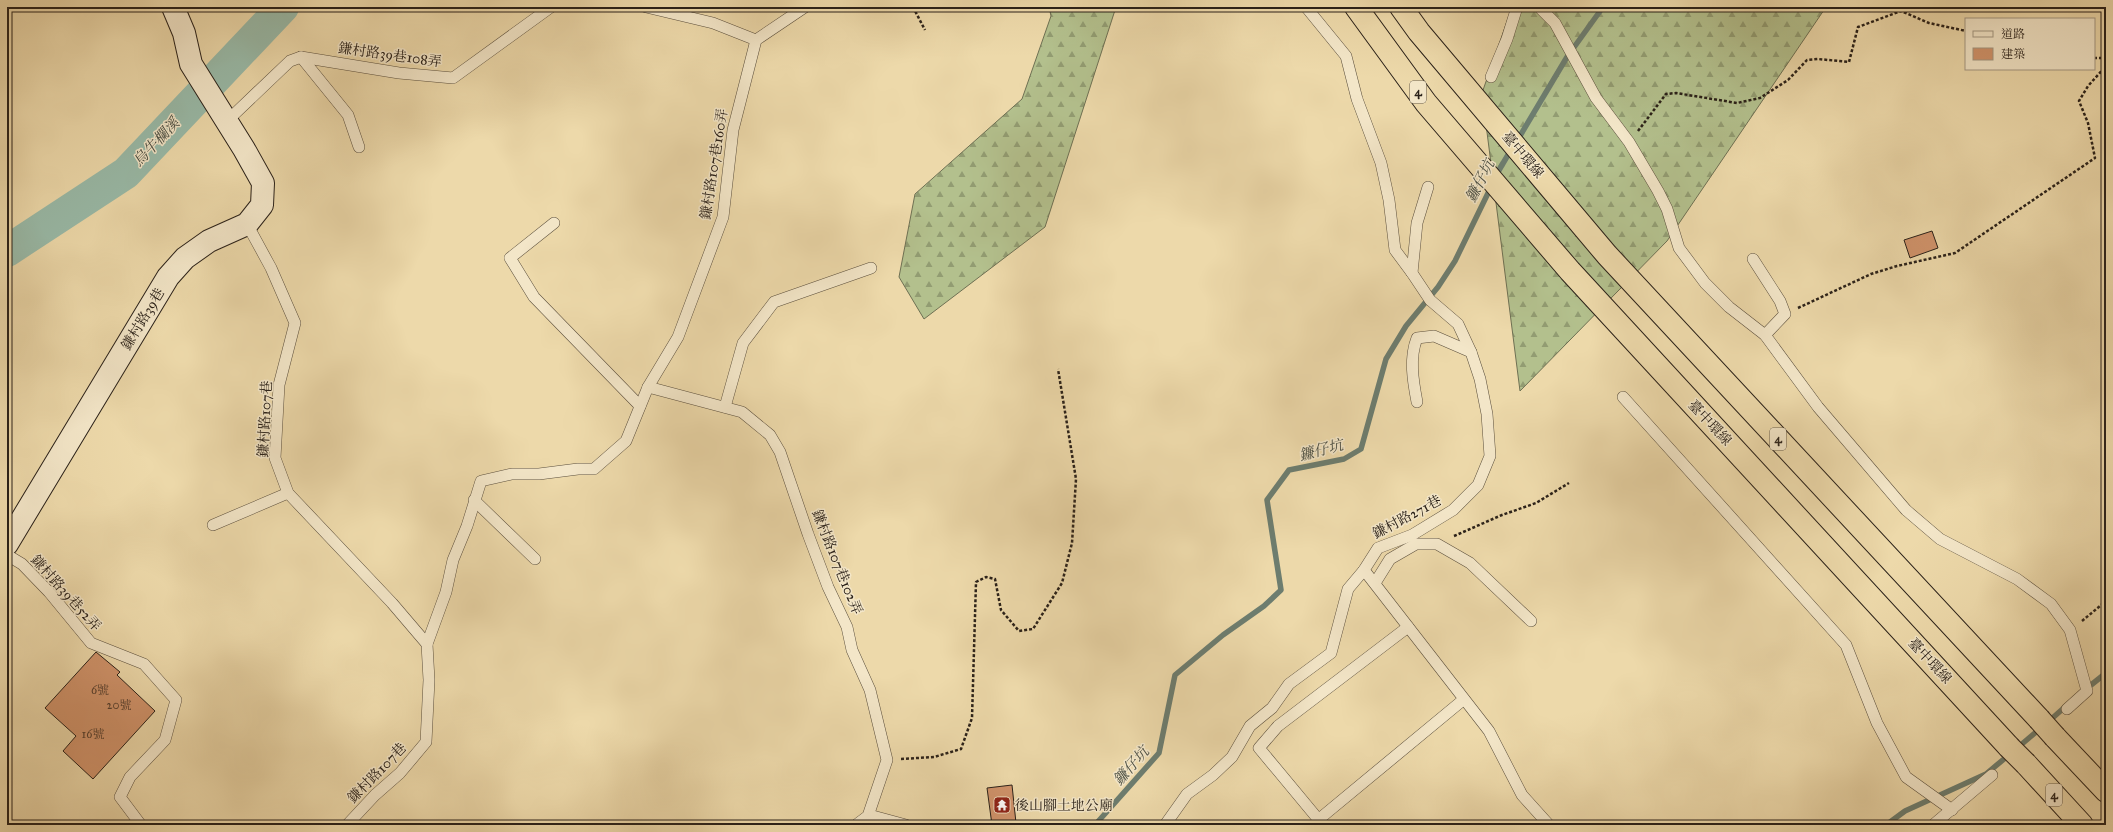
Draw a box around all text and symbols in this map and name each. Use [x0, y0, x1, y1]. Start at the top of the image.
legend [1965, 18, 2095, 70]
text: 道路 [2001, 27, 2025, 41]
street label: 鎌村路39巷108弄 [337, 39, 443, 71]
text: 建築 [2001, 47, 2025, 61]
road number: 4 [1410, 81, 1426, 103]
street label: 鎌村路107巷160弄 [697, 107, 731, 221]
water label: 烏牛欄溪 [129, 112, 184, 170]
street label: 臺中環線 [1498, 128, 1548, 182]
water label: 鐮仔坑 [1462, 155, 1499, 205]
street label: 鎌村路39巷 [118, 285, 168, 353]
street label: 鎌村路107巷 [254, 380, 276, 458]
street label: 臺中環線 [1685, 397, 1735, 449]
road number: 4 [1770, 428, 1786, 450]
water label: 鐮仔坑 [1297, 435, 1347, 465]
street label: 鎌村路271巷 [1370, 492, 1444, 542]
street label: 鎌村路107巷102弄 [808, 507, 866, 617]
street label: 鎌村路39巷52弄 [27, 551, 105, 635]
street label: 臺中環線 [1905, 635, 1955, 687]
house number: 6號 [91, 683, 109, 697]
house number: 20號 [107, 698, 131, 712]
house number: 16號 [82, 727, 104, 741]
street label: 鎌村路107巷 [344, 739, 410, 807]
water label: 鐮仔坑 [1109, 742, 1154, 789]
road number: 4 [2046, 784, 2062, 806]
temple icon: 後山腳土地公廟 [992, 795, 1012, 815]
place label: 後山腳土地公廟 [1015, 797, 1113, 814]

